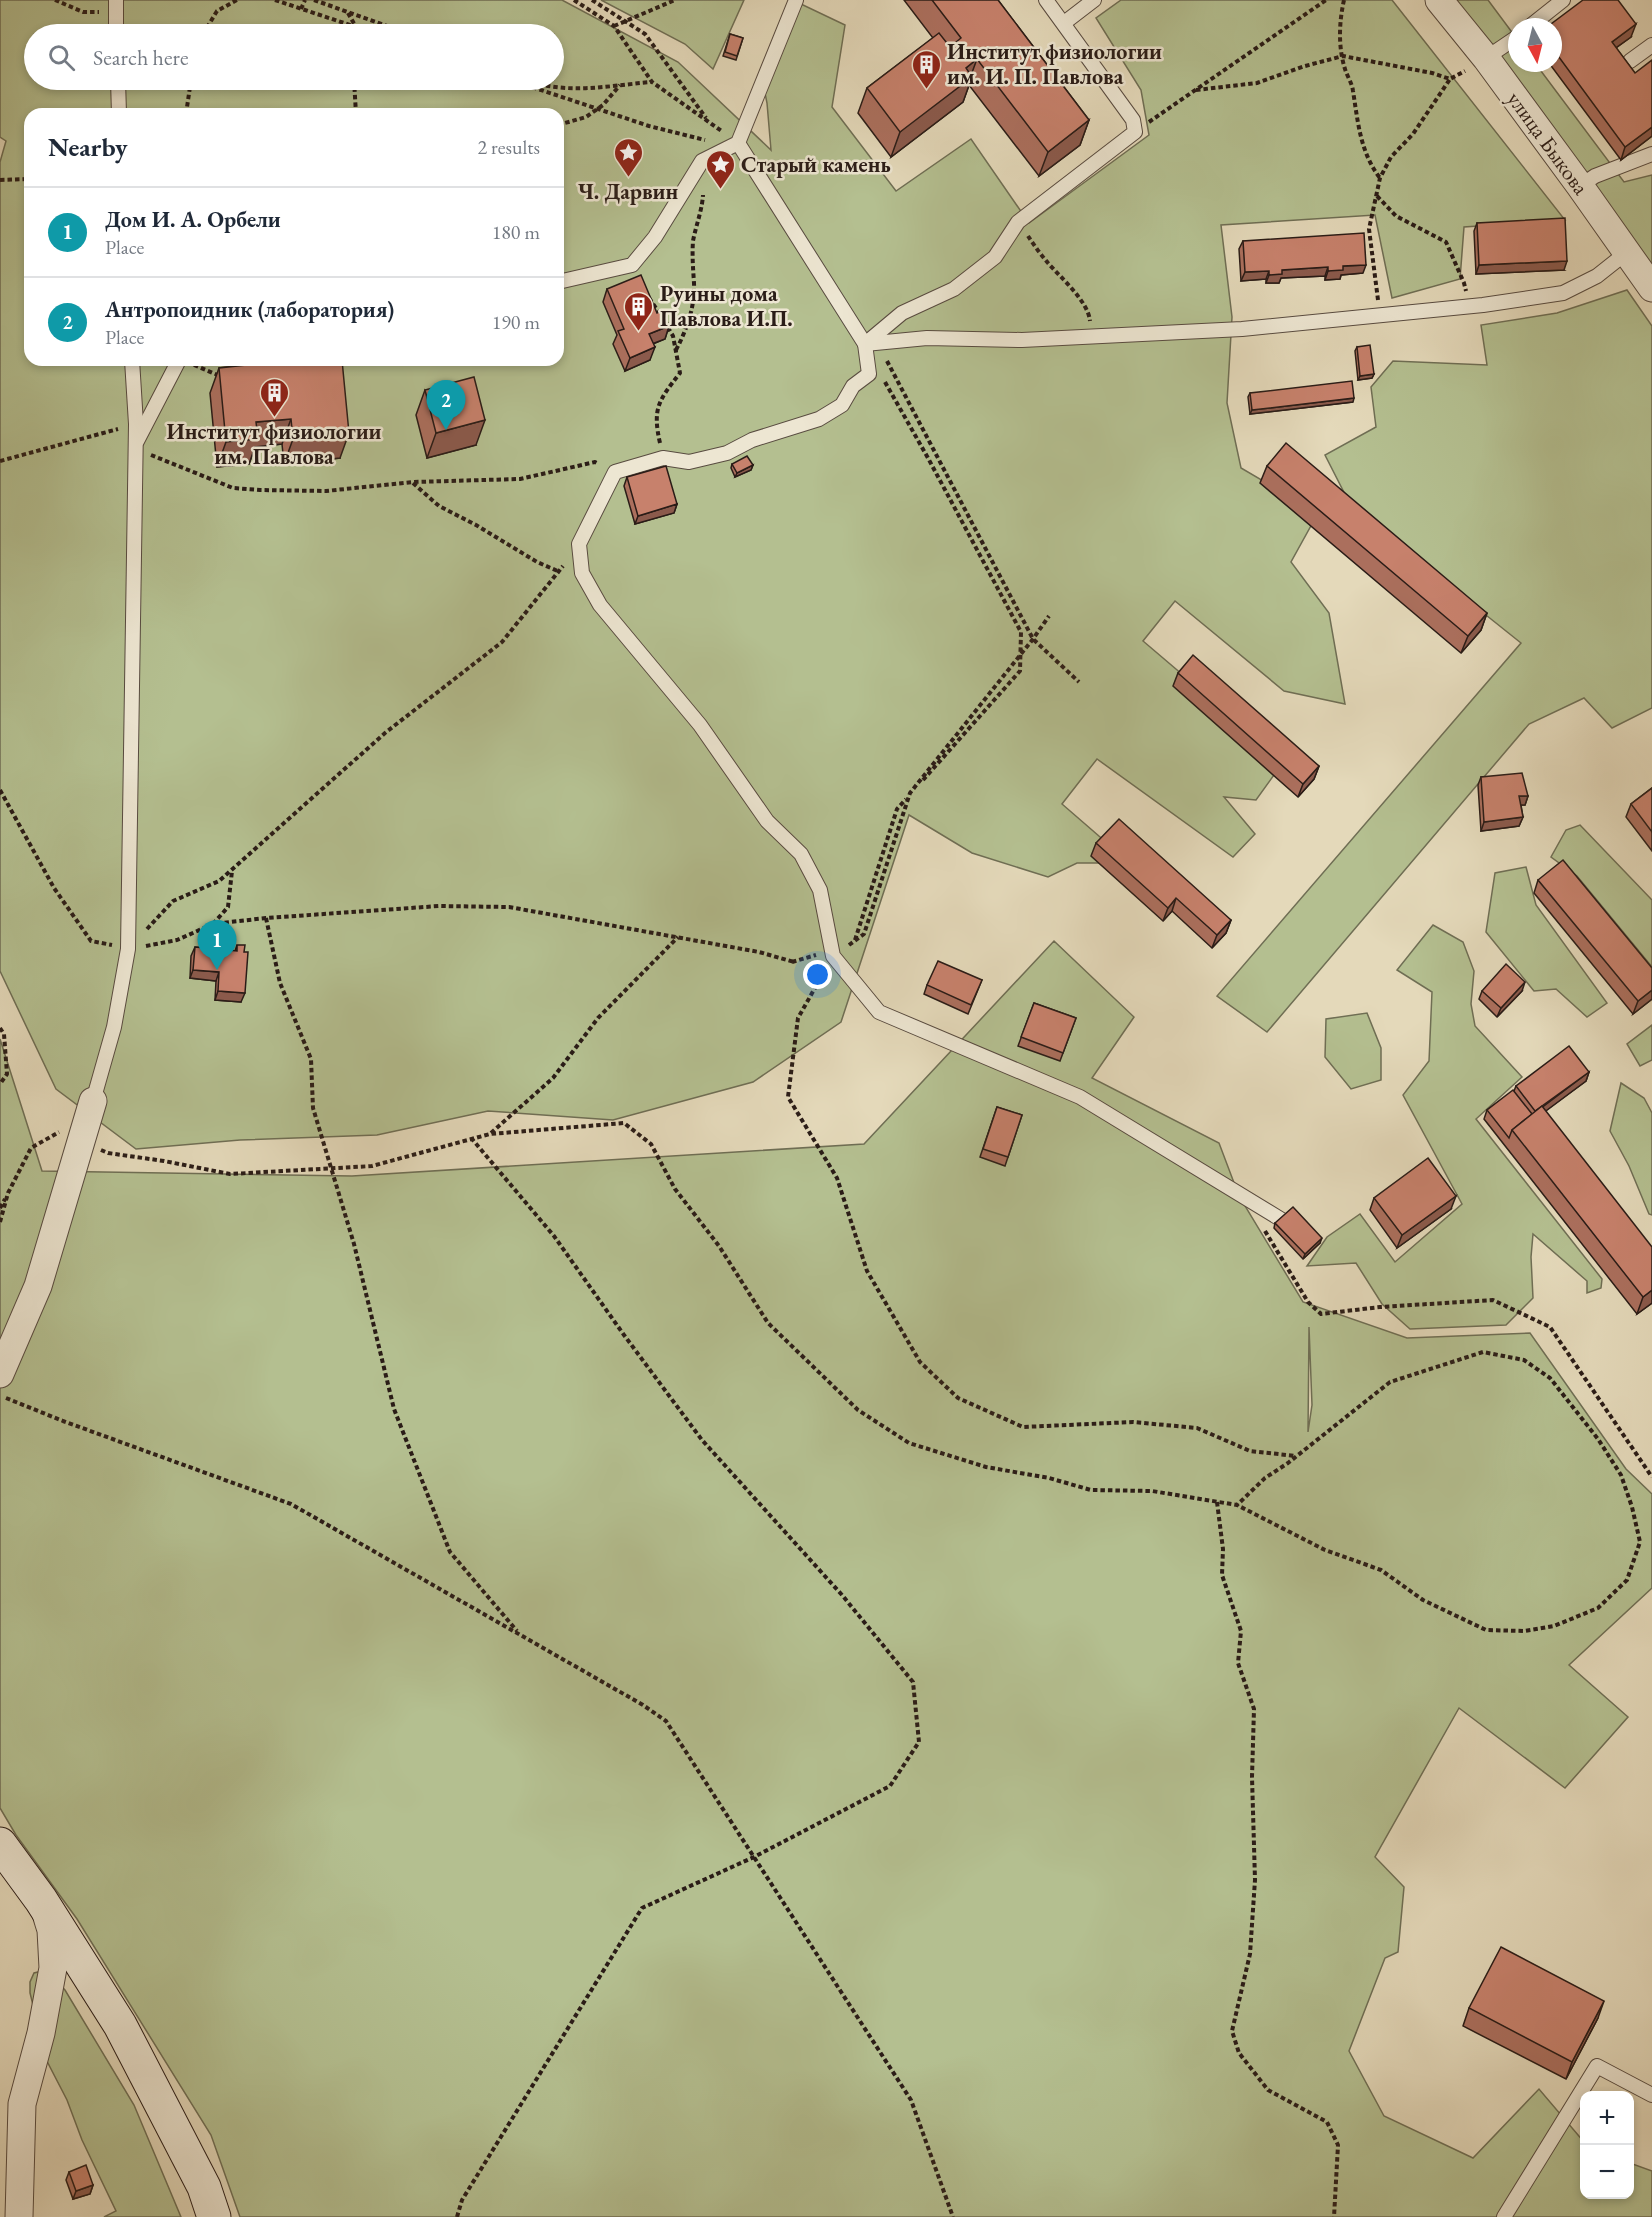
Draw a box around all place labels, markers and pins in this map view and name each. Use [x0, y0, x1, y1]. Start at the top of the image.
place label: Институт физиологии им. И. П. Павлова [947, 37, 1162, 91]
building icon: Институт физиологии им. И. П. Павлова [910, 48, 942, 90]
place icon: Ч. Дарвин [612, 136, 644, 178]
place icon: Старый камень [704, 148, 736, 190]
place label: Старый камень [741, 150, 891, 179]
place label: Ч. Дарвин [578, 177, 679, 206]
place label: Руины дома Павлова И.П. [660, 279, 793, 333]
building icon: Руины дома Павлова И.П. [623, 290, 655, 332]
building icon: Институт физиологии им. Павлова [258, 376, 290, 418]
pin: 2 [426, 380, 466, 430]
place label: Институт физиологии им. Павлова [167, 417, 382, 471]
pin: 1 [198, 920, 236, 970]

